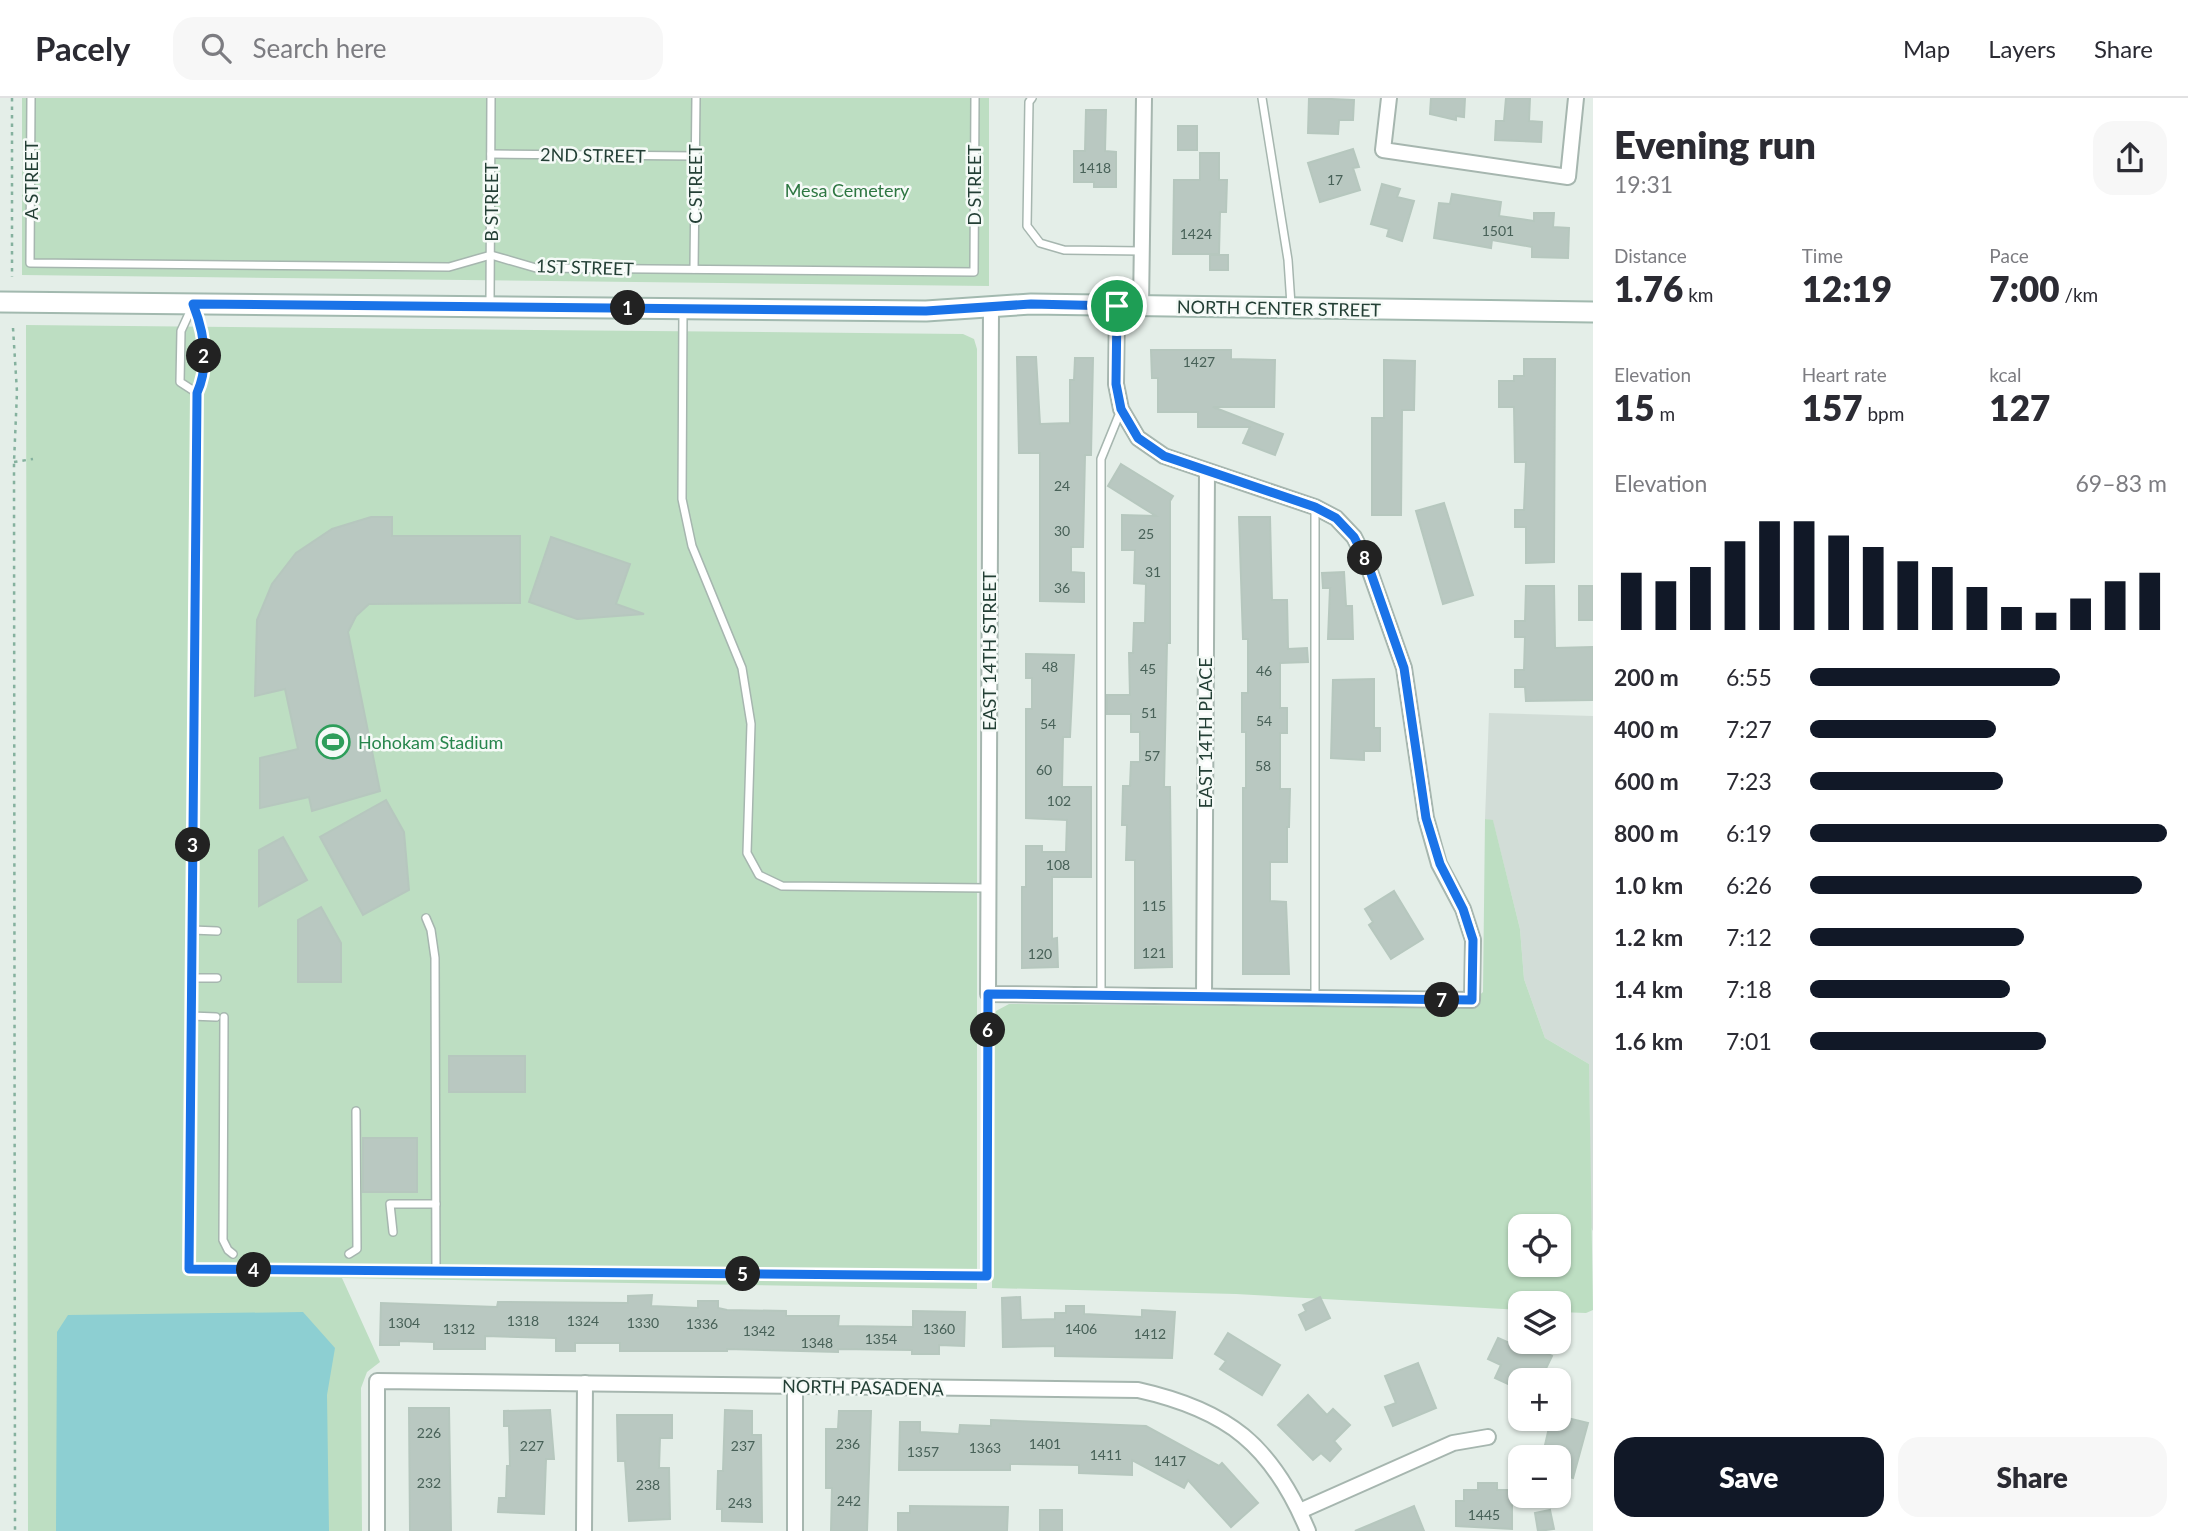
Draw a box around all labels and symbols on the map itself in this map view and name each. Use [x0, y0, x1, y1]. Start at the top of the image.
street label: A STREET [20, 140, 42, 220]
street label: 2ND STREET [540, 143, 646, 167]
street label: C STREET [684, 144, 706, 224]
street label: D STREET [963, 144, 985, 226]
house number: 1418 [1079, 159, 1111, 176]
street label: B STREET [480, 162, 502, 242]
house number: 17 [1327, 171, 1343, 188]
park label: Mesa Cemetery [785, 179, 910, 201]
house number: 1501 [1482, 222, 1514, 239]
house number: 1424 [1180, 225, 1212, 242]
street label: 1ST STREET [536, 254, 635, 280]
pin [1087, 276, 1147, 336]
pin: 1 [610, 290, 646, 326]
street label: NORTH CENTER STREET [1177, 295, 1382, 321]
pin: 2 [186, 338, 222, 374]
house number: 1427 [1183, 353, 1215, 370]
house number: 24 [1054, 477, 1070, 494]
house number: 30 [1054, 522, 1070, 539]
house number: 25 [1138, 525, 1154, 542]
pin: 8 [1348, 540, 1382, 575]
house number: 31 [1145, 563, 1161, 580]
street label: EAST 14TH STREET [978, 571, 1000, 731]
house number: 36 [1054, 579, 1070, 596]
street label: EAST 14TH PLACE [1194, 657, 1216, 809]
house number: 48 [1042, 658, 1058, 675]
house number: 45 [1140, 660, 1156, 677]
house number: 46 [1256, 662, 1272, 679]
house number: 51 [1141, 704, 1157, 721]
house number: 54 [1256, 712, 1272, 729]
house number: 54 [1040, 715, 1056, 732]
sports icon: Hohokam Stadium [314, 723, 352, 761]
place label: Hohokam Stadium [358, 731, 503, 753]
house number: 57 [1144, 747, 1160, 764]
house number: 58 [1255, 757, 1271, 774]
house number: 60 [1036, 761, 1052, 778]
house number: 102 [1047, 792, 1071, 809]
pin: 3 [176, 828, 210, 862]
house number: 108 [1046, 856, 1070, 873]
house number: 115 [1142, 897, 1166, 914]
house number: 121 [1142, 944, 1166, 961]
house number: 120 [1028, 945, 1052, 962]
pin: 7 [1424, 982, 1460, 1018]
pin: 6 [970, 1012, 1006, 1048]
pin: 4 [236, 1252, 272, 1288]
pin: 5 [726, 1256, 760, 1292]
house number: 1318 [507, 1312, 539, 1329]
house number: 1324 [567, 1312, 599, 1329]
house number: 1304 [388, 1314, 420, 1331]
house number: 1330 [627, 1314, 659, 1331]
house number: 1336 [686, 1315, 718, 1332]
house number: 1312 [443, 1320, 475, 1337]
house number: 1360 [923, 1320, 955, 1337]
house number: 1406 [1065, 1320, 1097, 1337]
house number: 1342 [743, 1322, 775, 1339]
house number: 1412 [1134, 1325, 1166, 1342]
house number: 1354 [865, 1330, 897, 1347]
house number: 1348 [801, 1334, 833, 1351]
street label: NORTH PASADENA [782, 1375, 945, 1399]
house number: 226 [417, 1424, 441, 1441]
house number: 236 [836, 1435, 860, 1452]
house number: 1401 [1029, 1435, 1061, 1452]
house number: 227 [520, 1437, 544, 1454]
house number: 237 [731, 1437, 755, 1454]
house number: 1363 [969, 1439, 1001, 1456]
house number: 1357 [907, 1443, 939, 1460]
house number: 1411 [1090, 1446, 1122, 1463]
house number: 1417 [1154, 1452, 1186, 1469]
house number: 232 [417, 1474, 441, 1491]
house number: 238 [636, 1476, 660, 1493]
house number: 242 [837, 1492, 861, 1509]
house number: 243 [728, 1494, 752, 1511]
house number: 1445 [1468, 1506, 1500, 1523]

